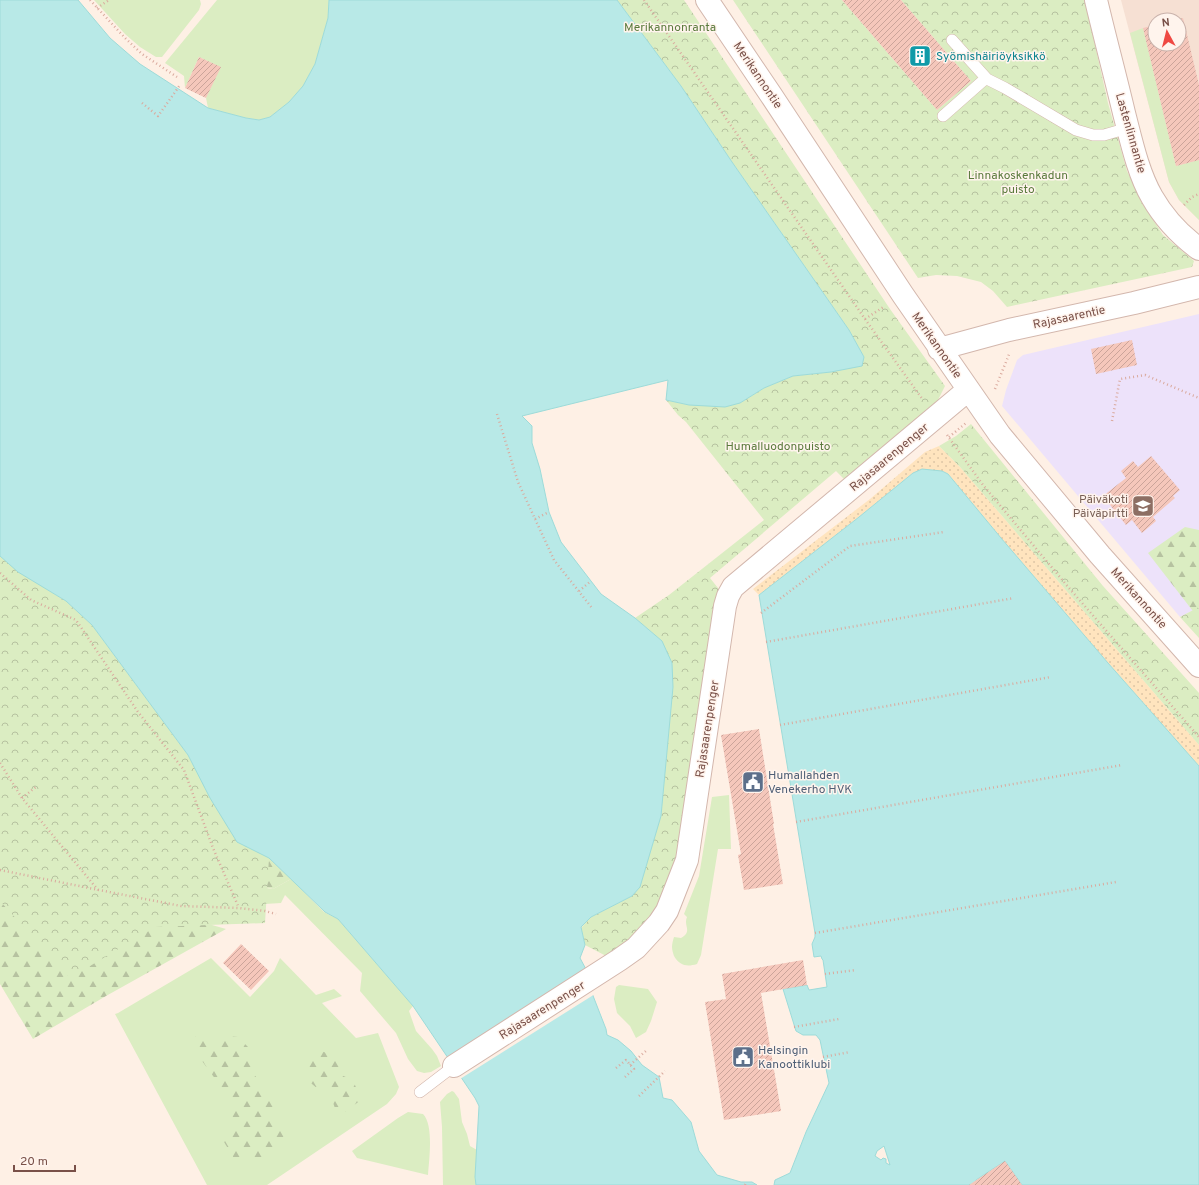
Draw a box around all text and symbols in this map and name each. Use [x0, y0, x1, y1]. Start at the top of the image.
north arrow [1147, 12, 1187, 52]
text: N [1161, 16, 1171, 30]
park label: Merikannonranta [624, 20, 716, 36]
street label: Merikannontie [729, 39, 785, 112]
building icon: Syömishäiriöyksikkö [907, 43, 933, 69]
place label: Syömishäiriöyksikkö [936, 49, 1046, 65]
street label: Lastenlinnantie [1111, 91, 1149, 175]
park label: Linnakoskenkadun puisto [968, 168, 1068, 198]
street label: Rajasaarentie [1032, 303, 1107, 333]
street label: Merikannontie [907, 309, 965, 382]
street label: Rajasaarenpenger [847, 420, 933, 496]
park label: Humalluodonpuisto [725, 439, 831, 455]
place label: Päiväkoti Päiväpirtti [1073, 492, 1128, 522]
school or university icon: Päiväkoti Päiväpirtti [1130, 493, 1156, 519]
street label: Merikannontie [1106, 565, 1170, 633]
street label: Rajasaarenpenger [692, 679, 724, 779]
place label: Humallahden Venekerho HVK [768, 768, 852, 798]
public building icon: Humallahden Venekerho HVK [740, 769, 766, 795]
street label: Rajasaarenpenger [497, 978, 589, 1044]
place label: Helsingin Kanoottiklubi [758, 1043, 830, 1073]
public building icon: Helsingin Kanoottiklubi [730, 1044, 756, 1070]
scale bar [14, 1147, 75, 1173]
text: 20 m [20, 1154, 48, 1170]

